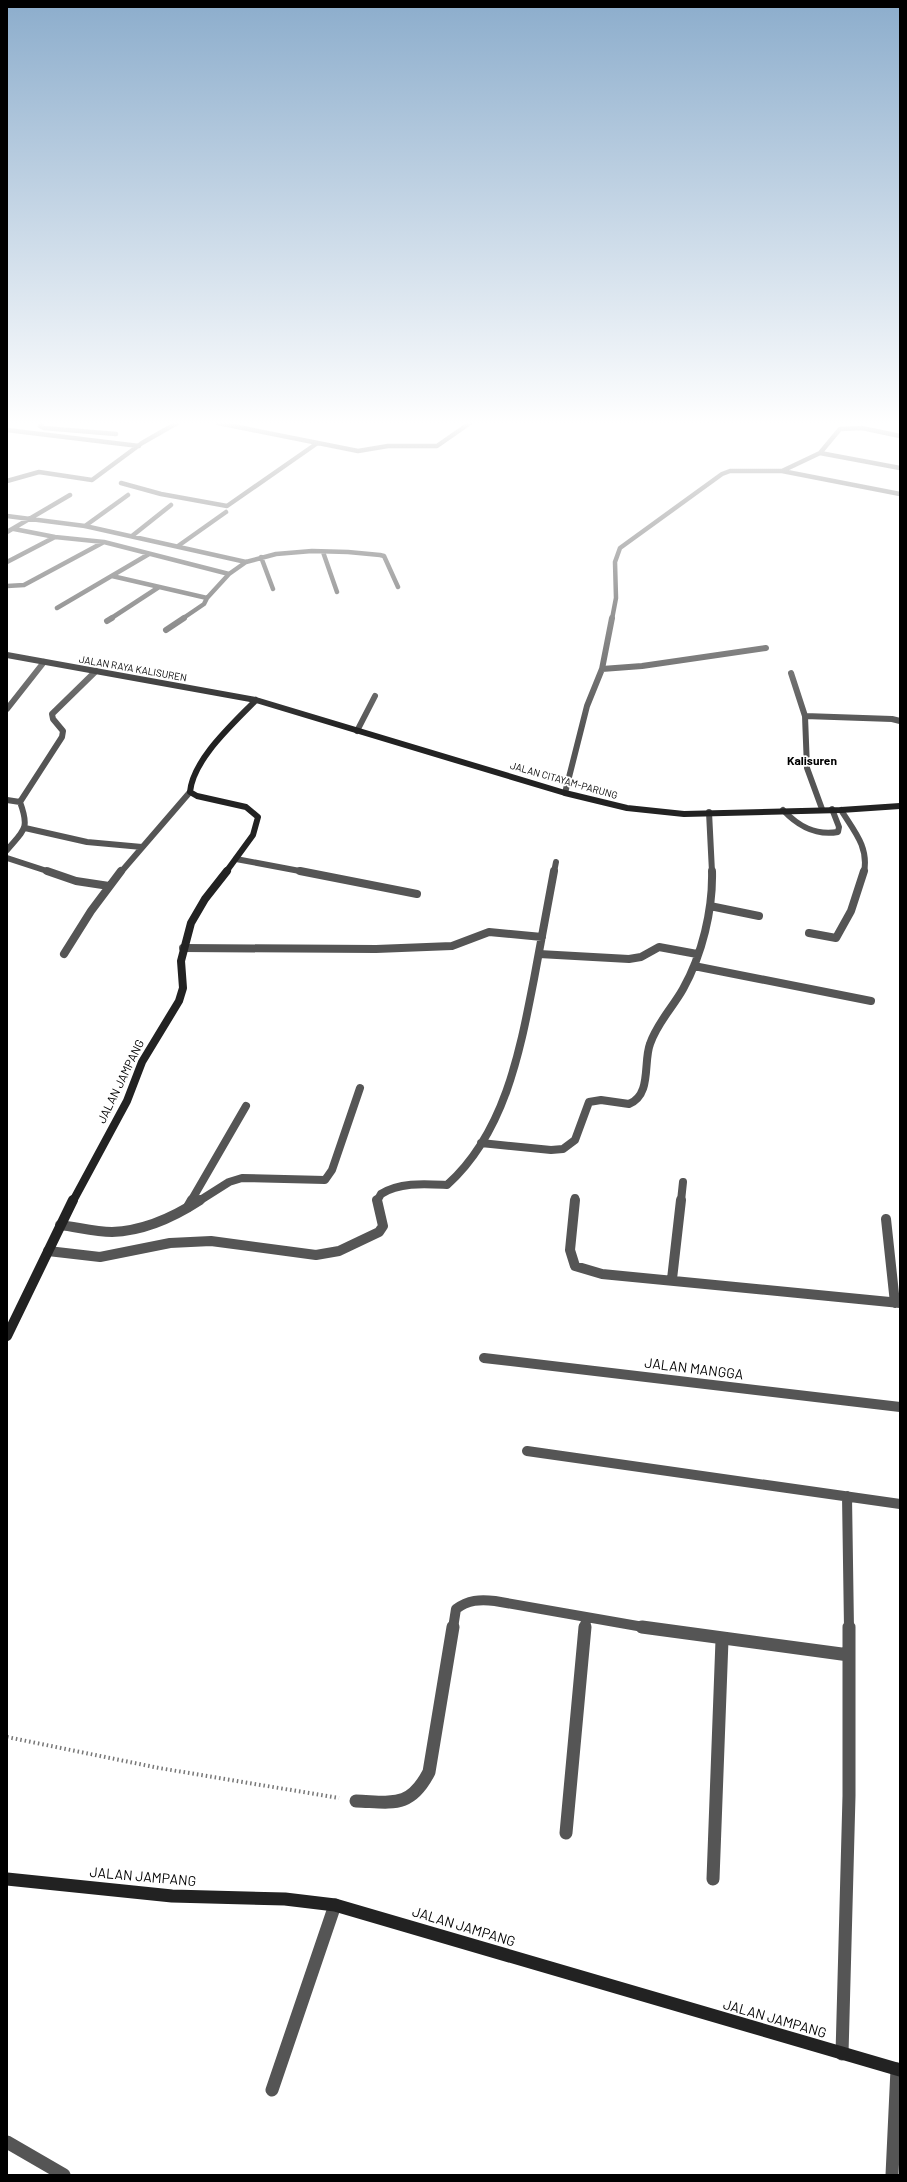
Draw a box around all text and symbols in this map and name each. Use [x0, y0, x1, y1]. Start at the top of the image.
street label: JALAN RAYA KALISUREN [78, 653, 188, 683]
district label: Kalisuren [787, 753, 837, 767]
street label: JALAN CITAYAM-PARUNG [509, 759, 619, 801]
street label: JALAN JAMPANG [94, 1037, 146, 1125]
street label: JALAN MANGGA [644, 1354, 745, 1383]
street label: JALAN JAMPANG [89, 1863, 197, 1889]
street label: JALAN JAMPANG [410, 1902, 518, 1950]
street label: JALAN JAMPANG [721, 1995, 829, 2041]

